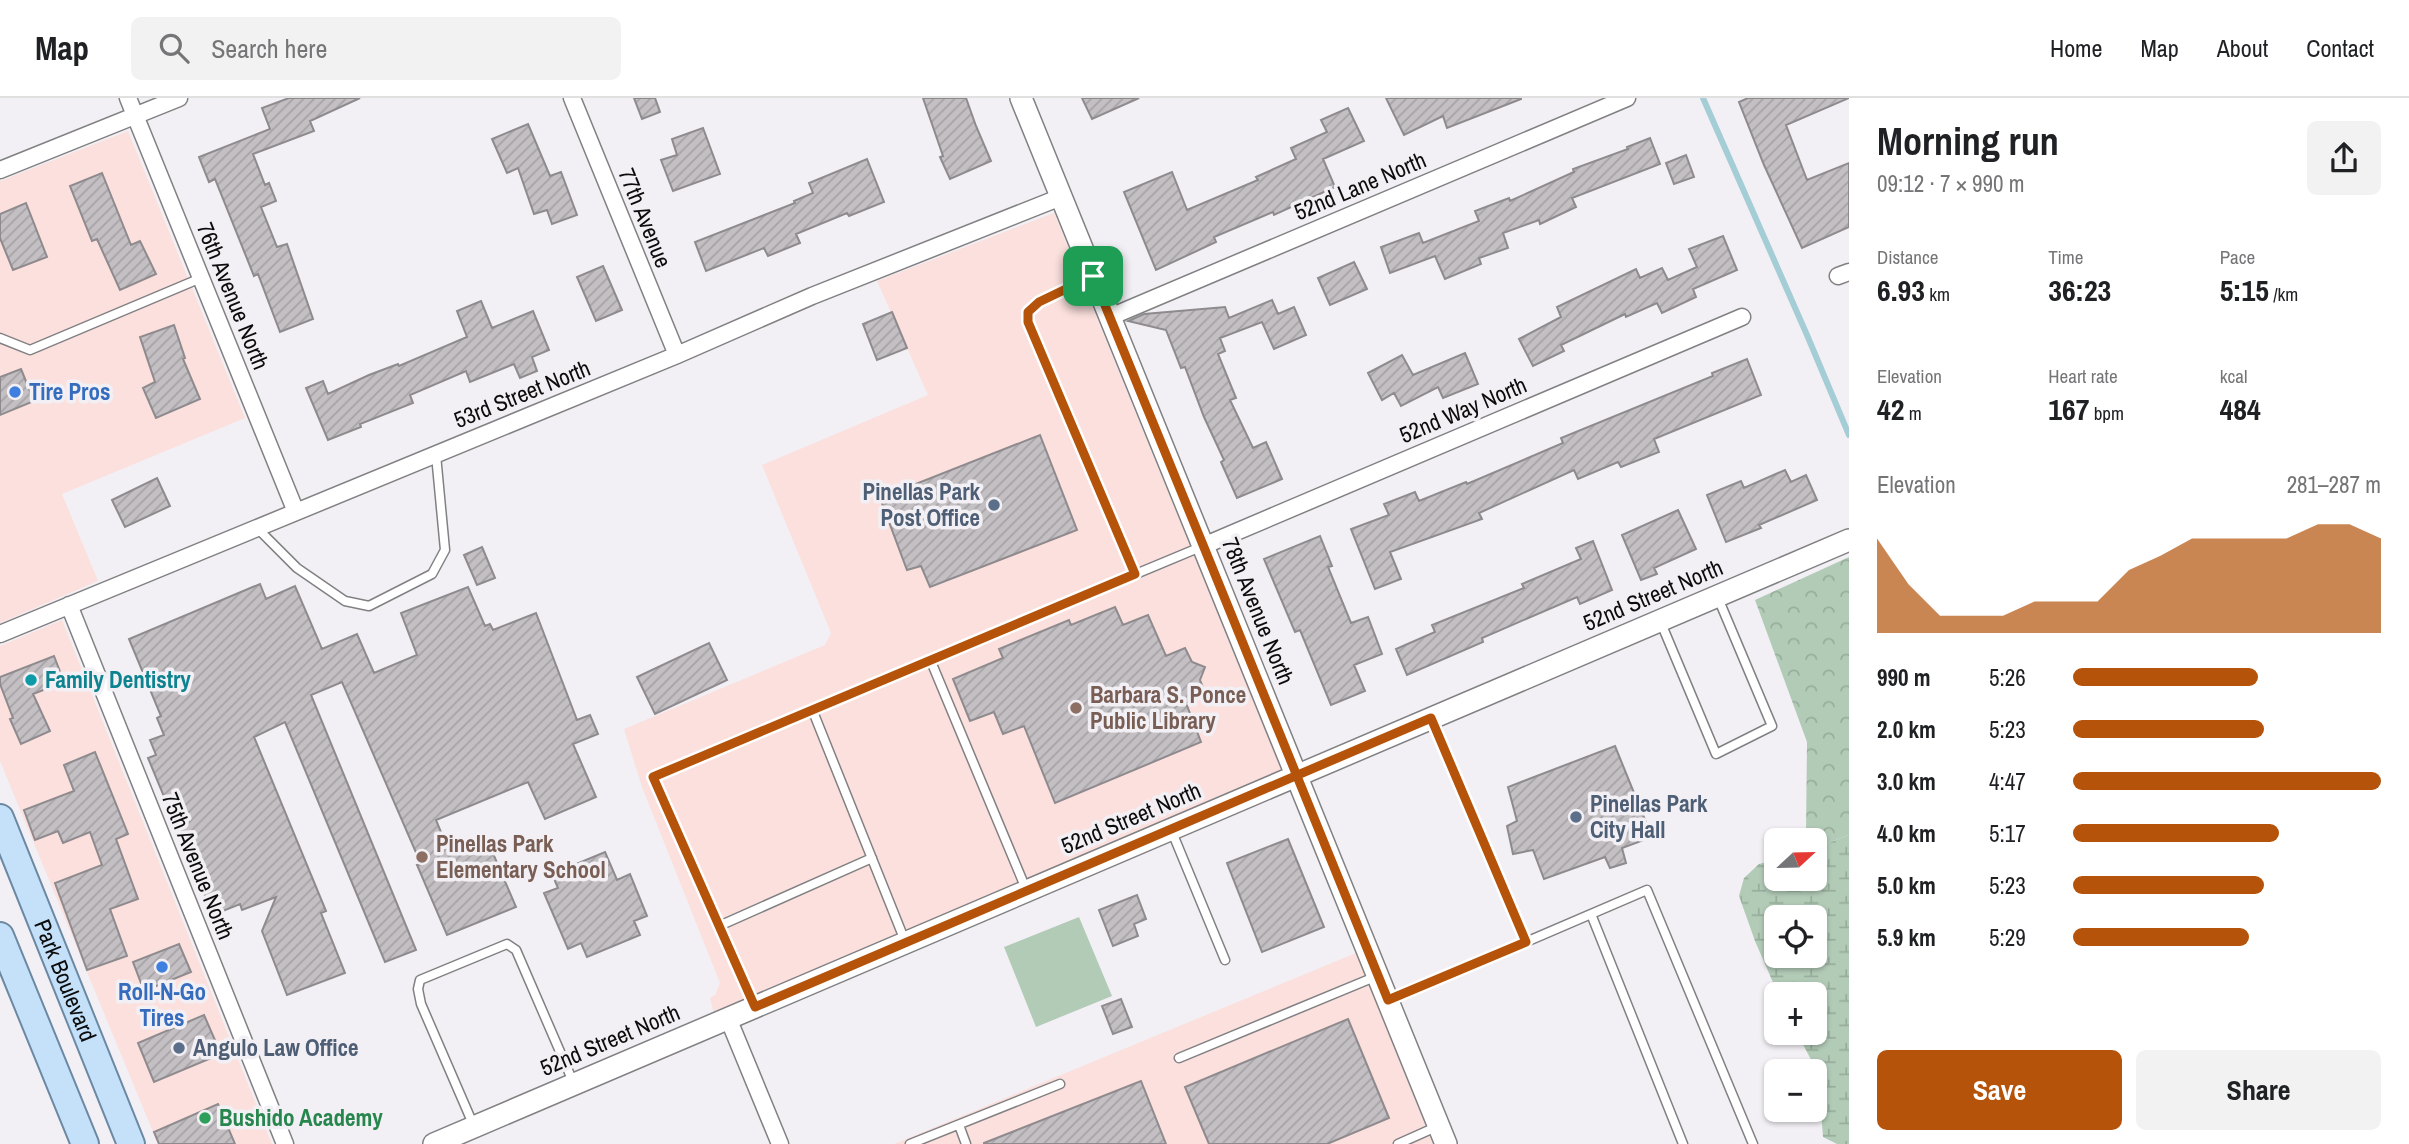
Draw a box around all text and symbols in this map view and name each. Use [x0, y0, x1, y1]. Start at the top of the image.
search box [131, 17, 621, 80]
text: Map [35, 26, 89, 70]
icon: search [155, 29, 193, 67]
text: Search here [211, 31, 327, 66]
text: Home [2050, 32, 2102, 64]
text: Map [2140, 32, 2179, 64]
text: About [2217, 32, 2268, 64]
text: Contact [2306, 32, 2374, 64]
text: Morning run [1877, 116, 2059, 167]
button: share [2307, 121, 2381, 195]
street label: 52nd Lane North [1289, 144, 1431, 227]
street label: 77th Avenue [612, 164, 679, 272]
text: 09:12 · 7 × 990 m [1877, 168, 2024, 199]
street label: 76th Avenue North [190, 218, 277, 374]
text: Distance [1877, 244, 1938, 270]
text: Time [2048, 244, 2083, 270]
text: Pace [2220, 244, 2255, 270]
pin [1063, 246, 1123, 306]
icon: arrive [1074, 257, 1112, 295]
text: 6.93 [1877, 270, 1925, 310]
text: 36:23 [2048, 270, 2111, 310]
text: 5:15 [2220, 270, 2269, 310]
text: km [1925, 281, 1950, 307]
text: /km [2269, 281, 2298, 307]
street label: 53rd Street North [449, 352, 595, 435]
text: Elevation [1877, 363, 1942, 389]
text: Heart rate [2048, 363, 2118, 389]
text: kcal [2220, 363, 2247, 389]
street label: 52nd Way North [1394, 369, 1531, 450]
place label: Tire Pros [29, 376, 110, 407]
marker: Tire Pros [7, 384, 23, 400]
text: 42 [1877, 389, 1904, 429]
text: 167 [2048, 389, 2089, 429]
text: 484 [2220, 389, 2261, 429]
text: m [1904, 400, 1922, 426]
text: bpm [2089, 400, 2124, 426]
text: Elevation [1877, 469, 1956, 500]
text: 281–287 m [2287, 469, 2381, 500]
place label: Pinellas Park Post Office [863, 476, 980, 533]
marker: Pinellas Park Post Office [986, 497, 1002, 513]
street label: 78th Avenue North [1215, 533, 1302, 689]
street label: 52nd Street North [1578, 551, 1727, 638]
text: 990 m [1877, 662, 1930, 693]
text: 5:26 [1989, 662, 2026, 693]
place label: Family Dentistry [45, 664, 191, 695]
marker: Family Dentistry [23, 672, 39, 688]
place label: Barbara S. Ponce Public Library [1090, 679, 1246, 736]
marker: Barbara S. Ponce Public Library [1068, 700, 1084, 716]
text: 2.0 km [1877, 714, 1936, 745]
text: 5:23 [1989, 714, 2026, 745]
text: 3.0 km [1877, 766, 1936, 797]
text: 4:47 [1989, 766, 2026, 797]
street label: 52nd Street North [1056, 774, 1205, 861]
street label: 75th Avenue North [155, 788, 242, 944]
place label: Pinellas Park City Hall [1590, 788, 1708, 845]
marker: Pinellas Park City Hall [1568, 809, 1584, 825]
text: 4.0 km [1877, 818, 1936, 849]
text: 5:17 [1989, 818, 2026, 849]
place label: Pinellas Park Elementary School [436, 828, 606, 885]
north arrow [1764, 828, 1827, 891]
map controls [1764, 828, 1827, 1122]
marker: Pinellas Park Elementary School [414, 849, 430, 865]
text: 5.0 km [1877, 870, 1936, 901]
text: 5:23 [1989, 870, 2026, 901]
button: locate [1764, 905, 1827, 968]
street label: Park Boulevard [27, 915, 104, 1046]
text: 5.9 km [1877, 922, 1936, 953]
text: 5:29 [1989, 922, 2026, 953]
marker: Roll-N-Go Tires [154, 959, 170, 975]
place label: Roll-N-Go Tires [118, 976, 206, 1033]
button: + [1764, 982, 1827, 1045]
street label: 52nd Street North [535, 996, 684, 1083]
place label: Angulo Law Office [193, 1032, 359, 1063]
marker: Angulo Law Office [171, 1040, 187, 1056]
button: Save [1877, 1050, 2122, 1130]
button: Share [2136, 1050, 2381, 1130]
button: − [1764, 1059, 1827, 1122]
place label: Bushido Academy [219, 1102, 383, 1133]
marker: Bushido Academy [197, 1110, 213, 1126]

